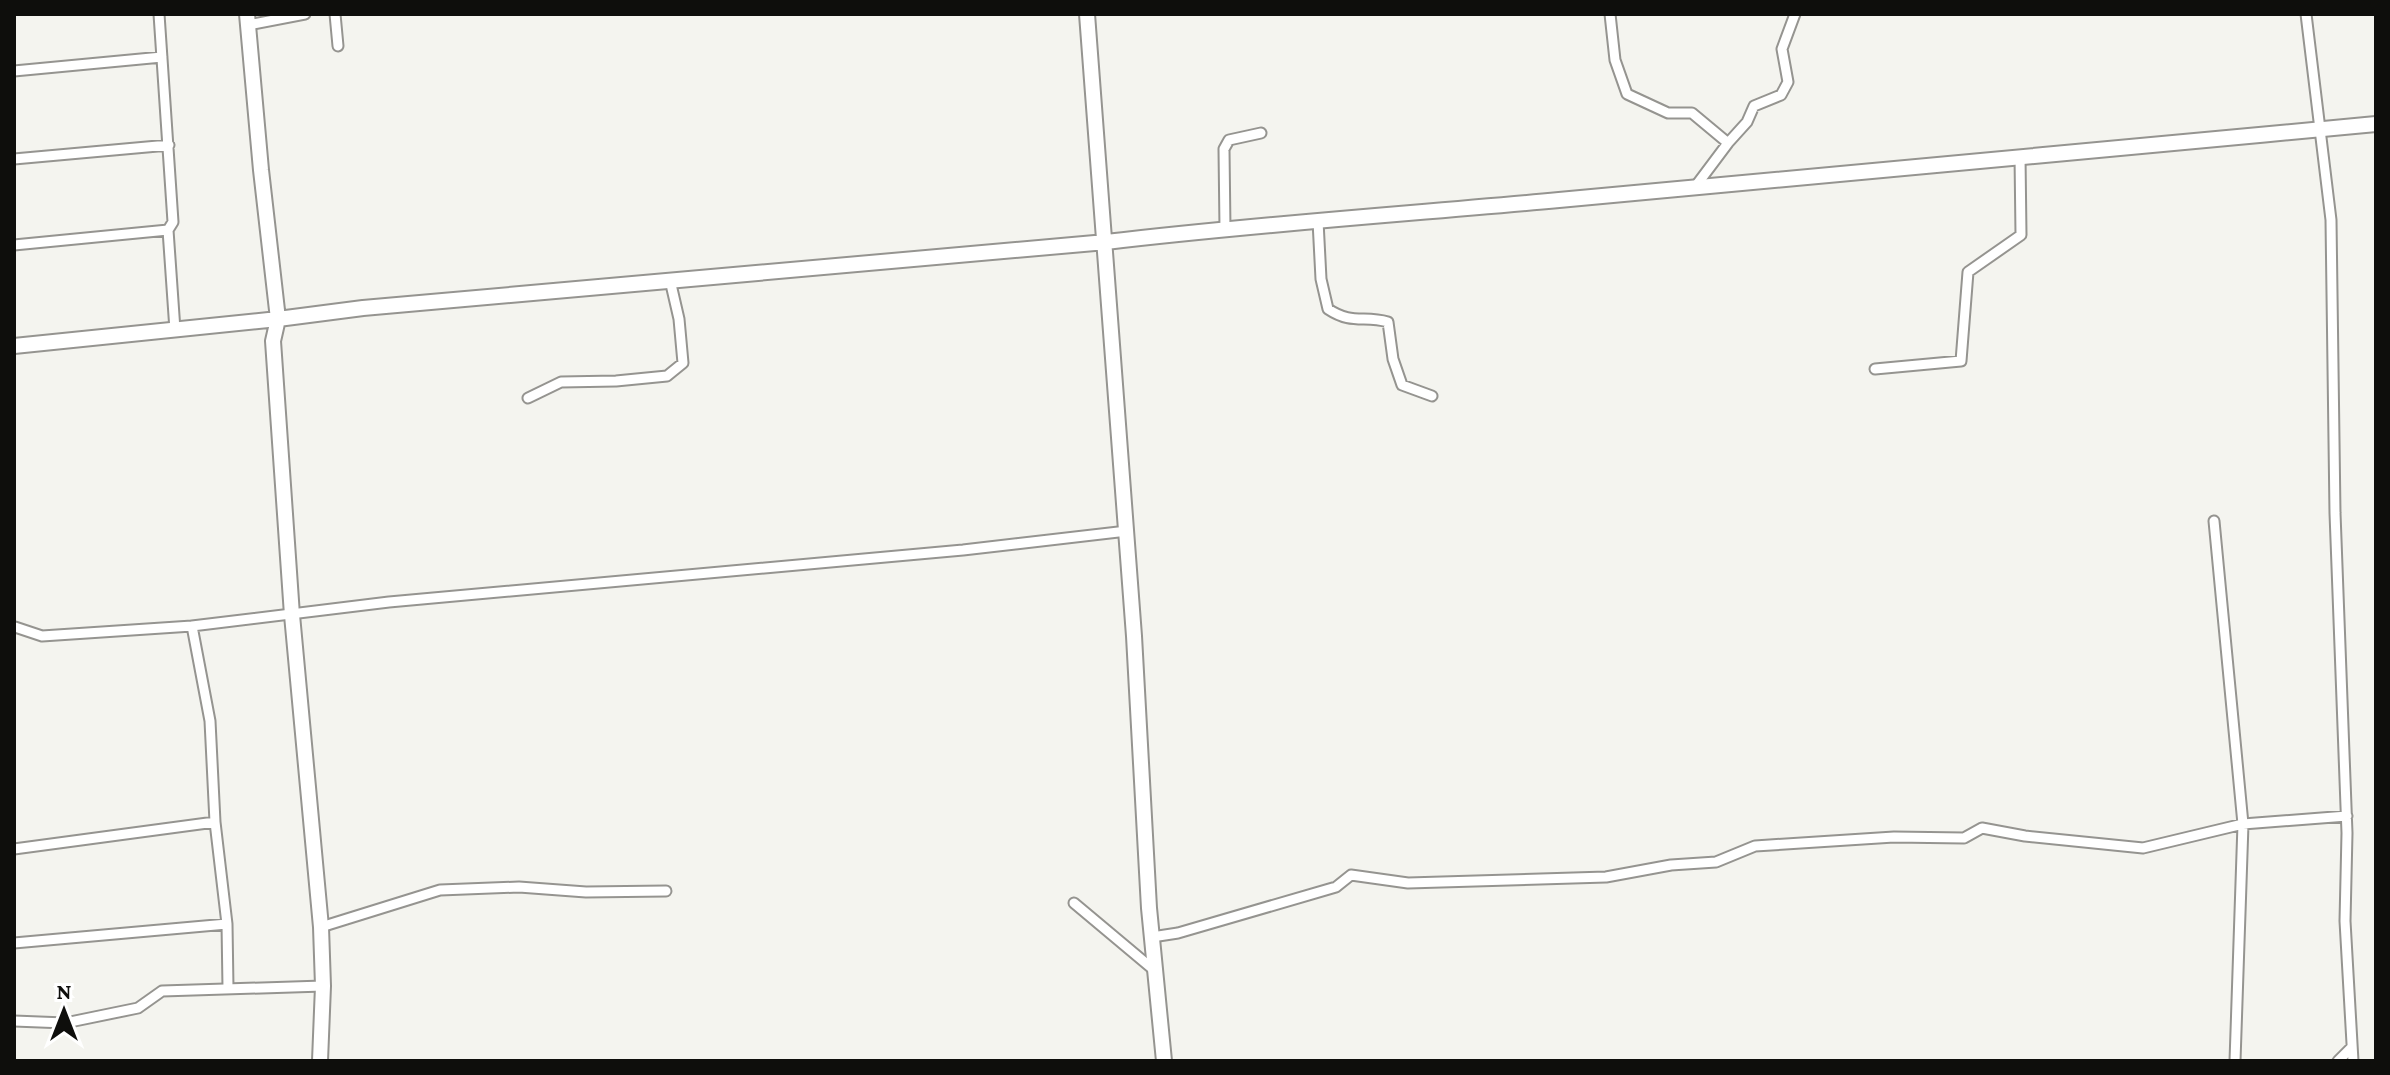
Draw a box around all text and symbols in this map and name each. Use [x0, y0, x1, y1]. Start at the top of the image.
north arrow [24, 971, 104, 1051]
text: N [57, 979, 72, 1004]

